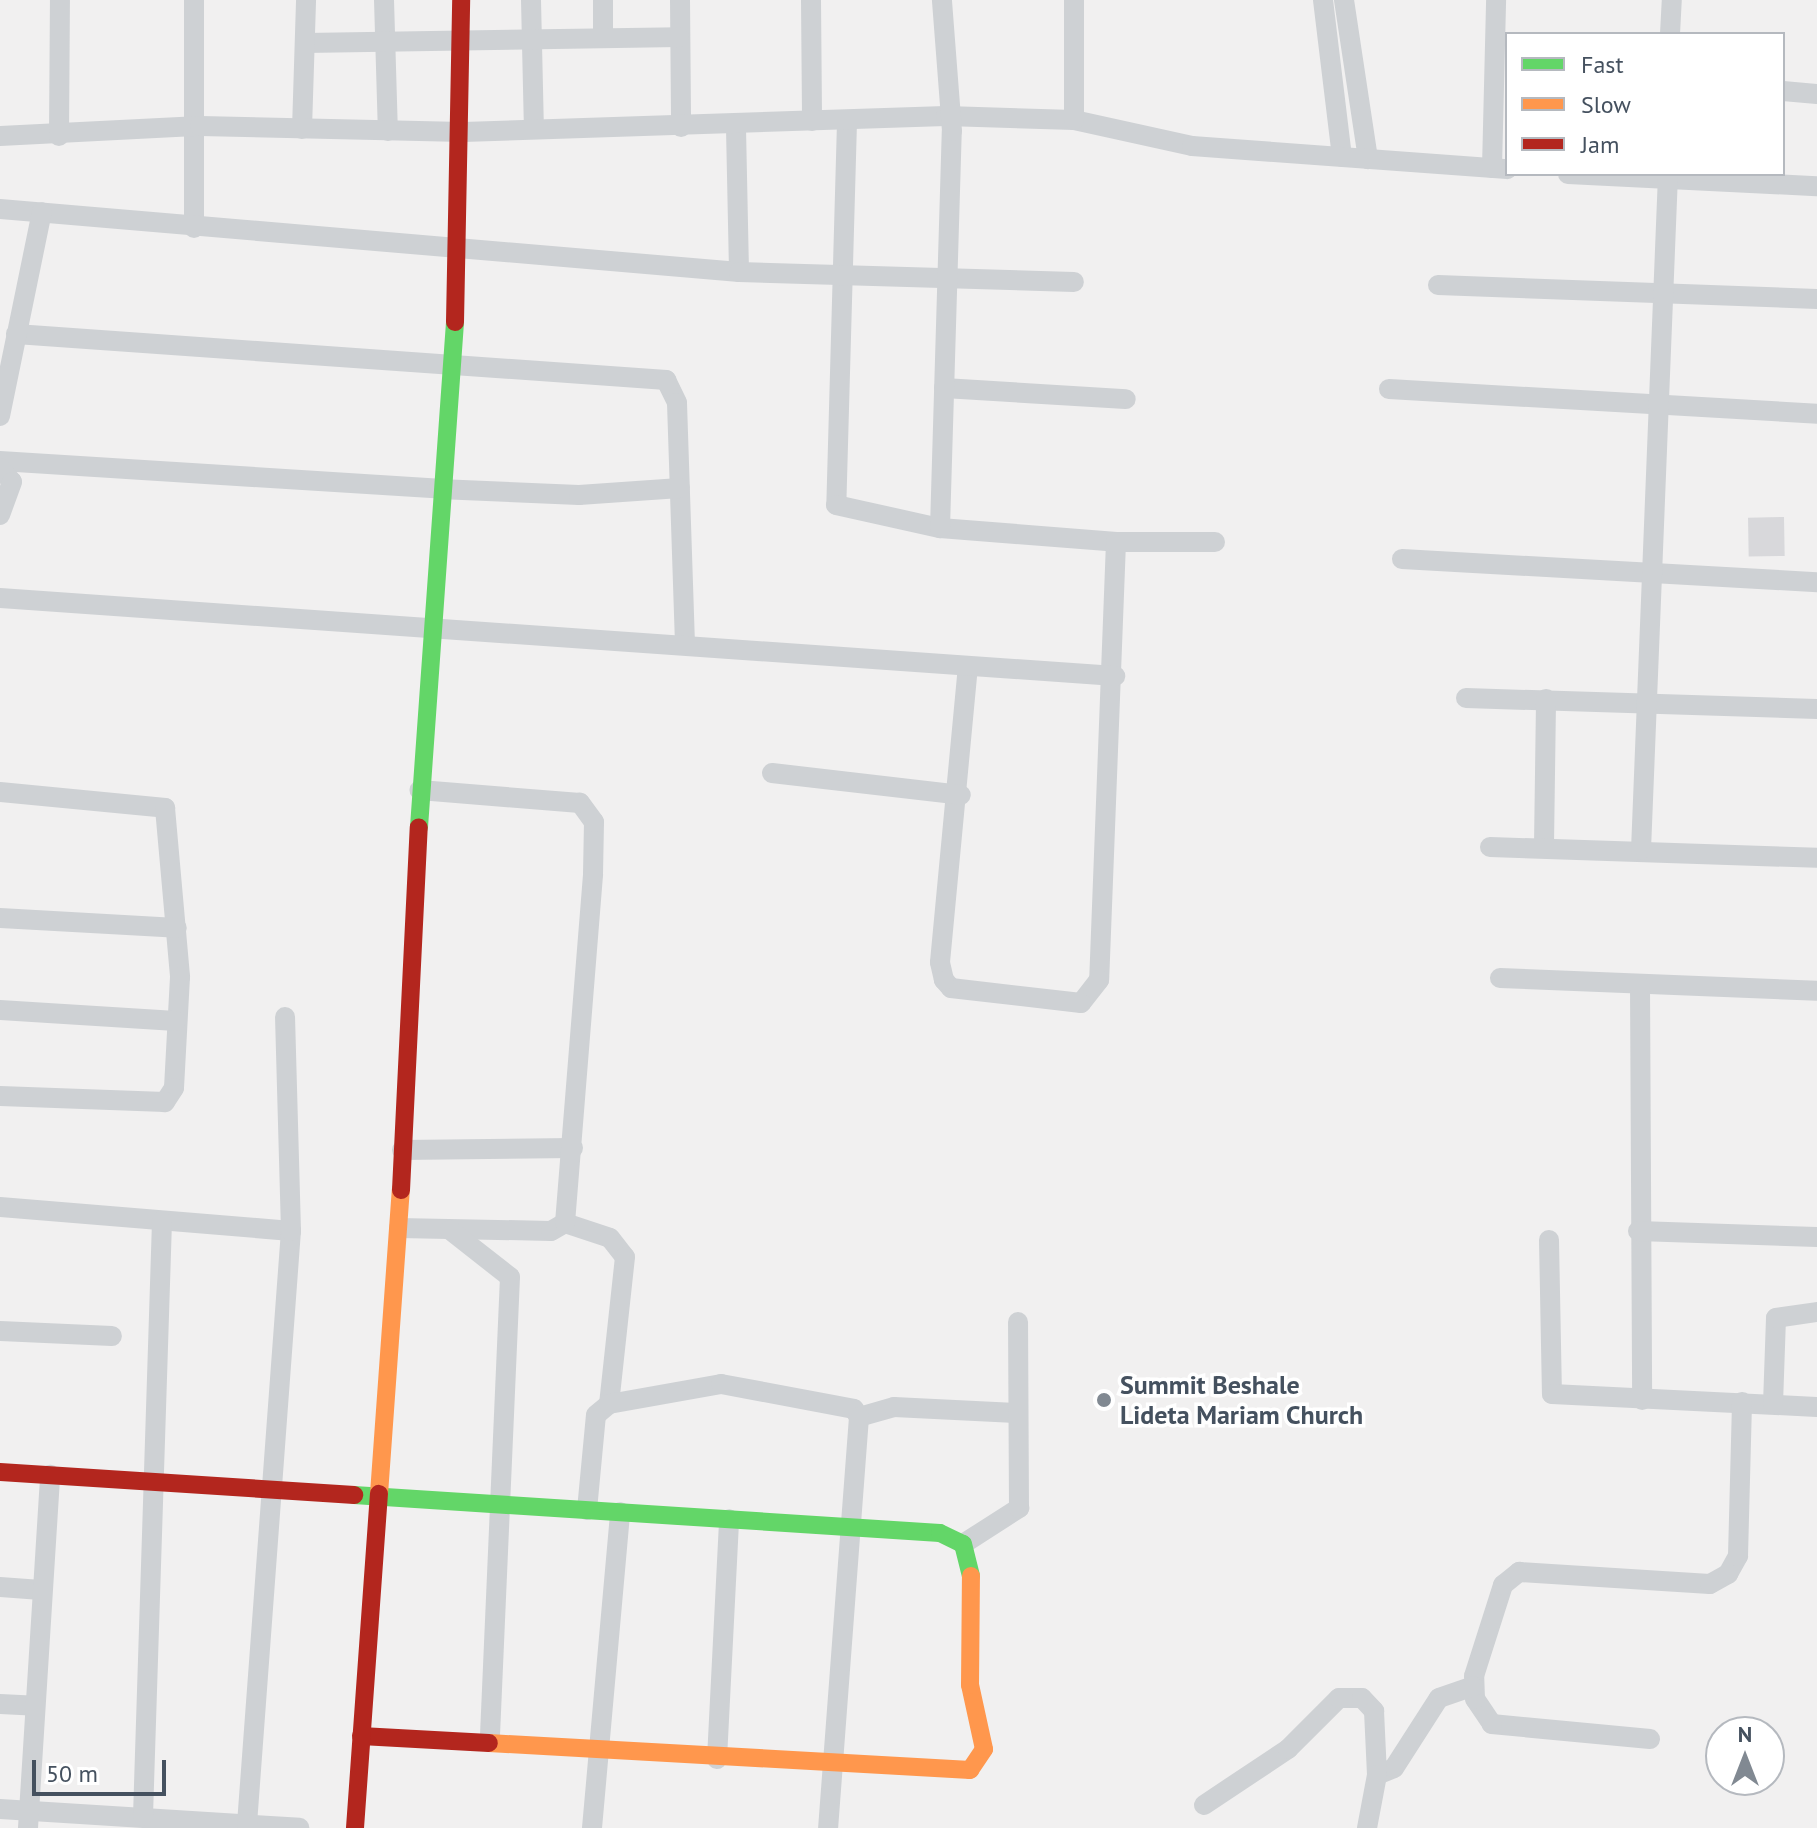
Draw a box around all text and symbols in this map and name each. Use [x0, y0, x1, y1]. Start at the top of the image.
legend [1505, 32, 1785, 176]
text: Fast [1581, 49, 1624, 80]
text: Slow [1581, 89, 1631, 120]
text: Jam [1581, 129, 1619, 160]
place label: Summit Beshale Lideta Mariam Church [1120, 1369, 1364, 1430]
marker: Summit Beshale Lideta Mariam Church [1095, 1391, 1113, 1409]
north arrow [1705, 1716, 1785, 1796]
text: N [1738, 1720, 1752, 1748]
scale bar [36, 1744, 170, 1794]
text: 50 m [46, 1758, 98, 1789]

